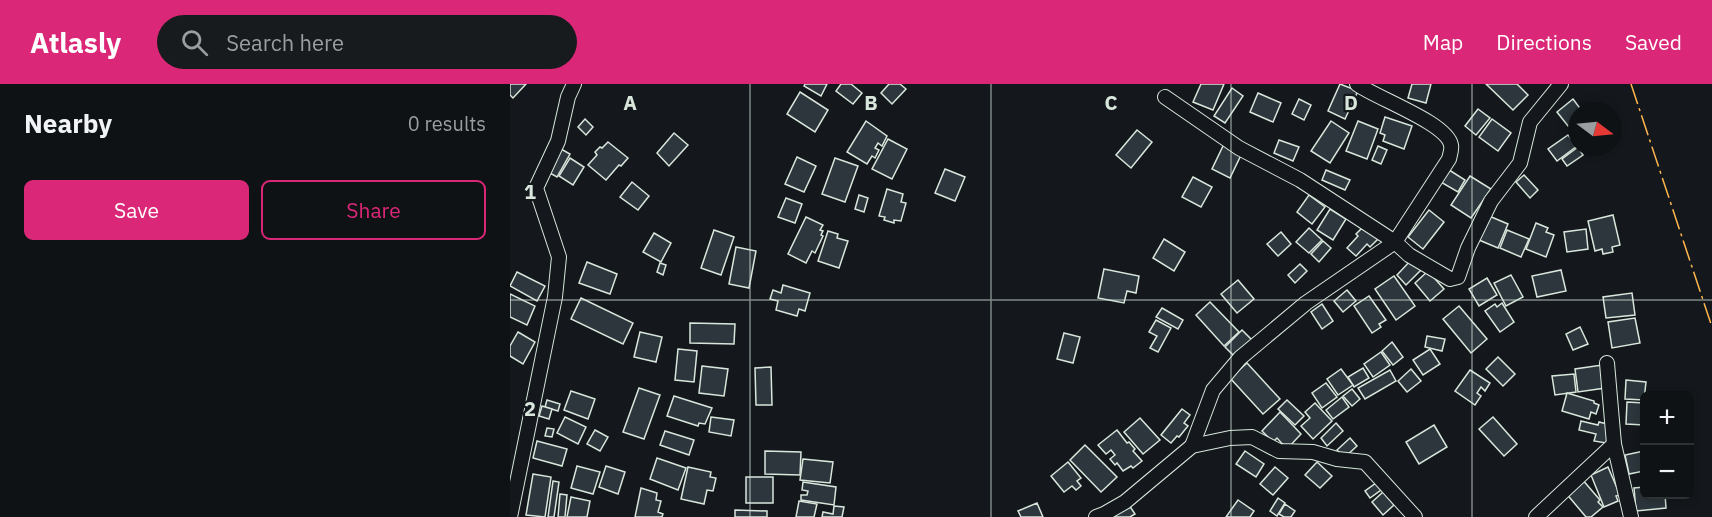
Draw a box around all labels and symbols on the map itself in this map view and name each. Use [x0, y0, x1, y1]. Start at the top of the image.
text: A [623, 89, 637, 116]
text: B [864, 89, 878, 116]
text: C [1104, 89, 1118, 116]
text: D [1344, 89, 1358, 116]
north arrow [1568, 102, 1622, 156]
text: 1 [524, 178, 536, 205]
text: 2 [524, 395, 536, 422]

